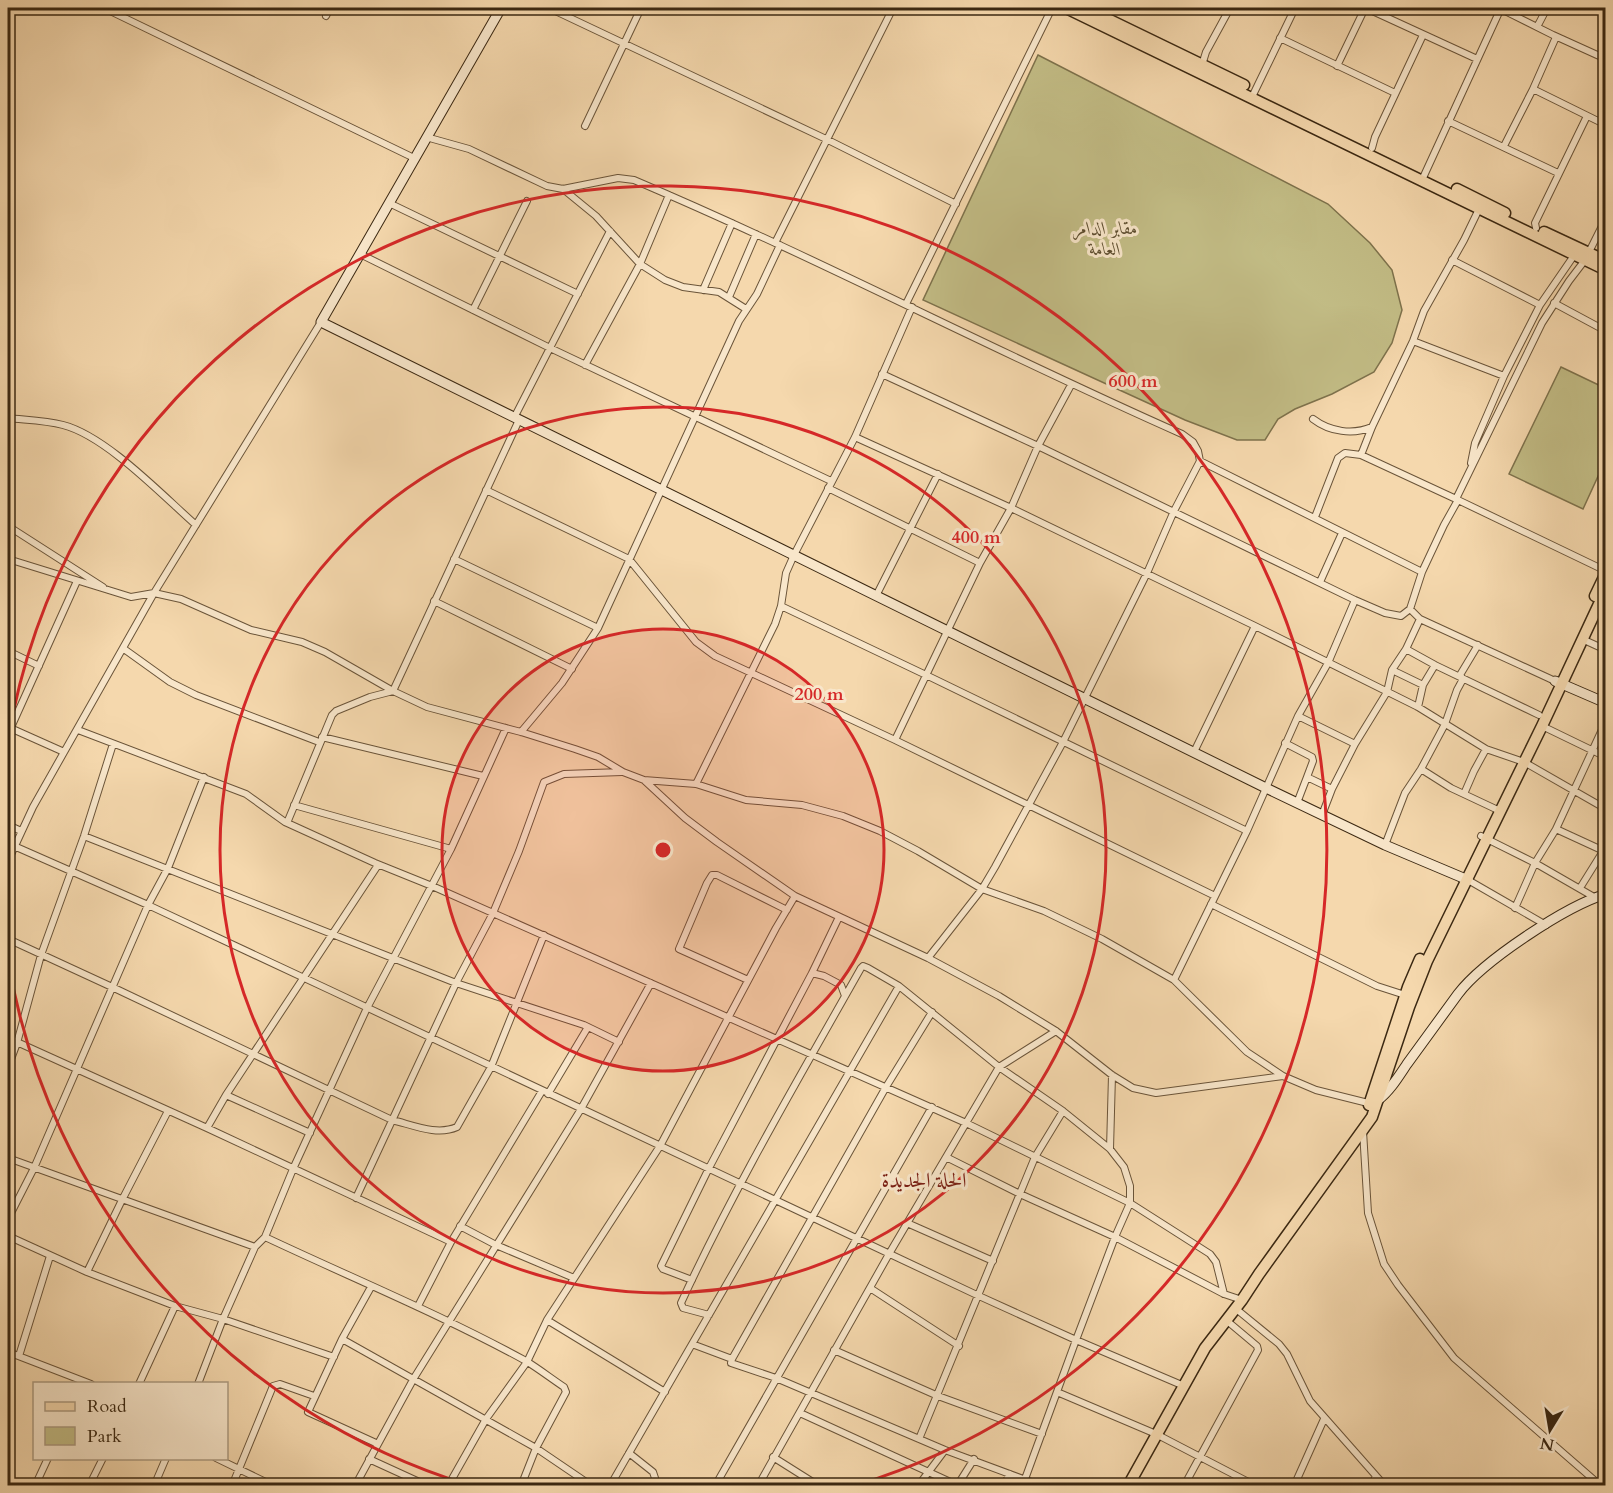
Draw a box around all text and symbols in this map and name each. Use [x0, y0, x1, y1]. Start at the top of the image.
park label: مقابر الدامر العامة [1072, 216, 1138, 262]
text: 600 m [1108, 369, 1158, 394]
text: 400 m [951, 525, 1001, 550]
text: 200 m [794, 682, 844, 707]
centre of rings [653, 840, 673, 860]
district label: الحلة الجديدة [882, 1166, 966, 1195]
legend [33, 1382, 228, 1460]
text: Road [87, 1394, 127, 1419]
north arrow [1520, 1400, 1580, 1460]
text: Park [87, 1424, 122, 1449]
text: N [1538, 1432, 1556, 1456]

